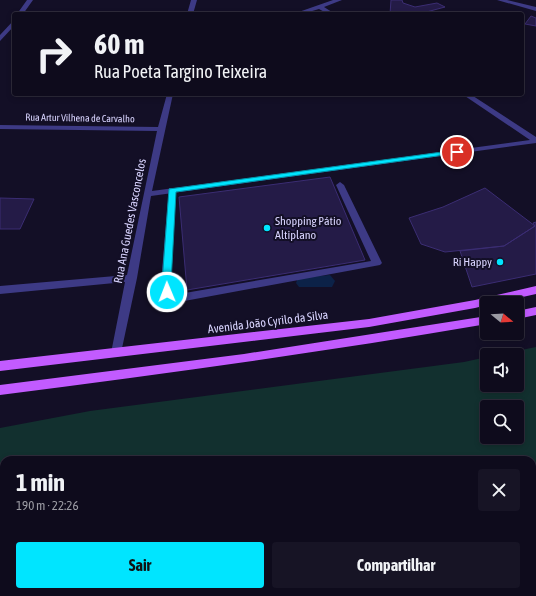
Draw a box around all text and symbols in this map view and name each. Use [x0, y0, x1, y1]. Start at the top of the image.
icon: right [28, 28, 80, 80]
text: 60 m [94, 28, 144, 60]
text: Rua Poeta Targino Teixeira [94, 61, 267, 82]
street label: Rua Artur Vilhena de Carvalho [25, 112, 135, 124]
pin [440, 135, 474, 169]
icon: arrive [446, 141, 468, 163]
street label: Rua Ana Guedes Vasconcelos [111, 158, 149, 284]
place label: Shopping Pátio Altiplano [275, 214, 342, 242]
marker: Shopping Pátio Altiplano [262, 223, 272, 233]
place label: Ri Happy [453, 255, 492, 269]
marker: Ri Happy [495, 257, 505, 267]
position arrow [146, 271, 188, 313]
north arrow [480, 296, 524, 340]
map controls [480, 296, 524, 444]
street label: Avenida João Cyrilo da Silva [207, 308, 329, 336]
button: sound [480, 348, 524, 392]
button: search [480, 400, 524, 444]
text: 1 min [16, 469, 65, 496]
button: close [478, 469, 520, 511]
text: 190 m · 22:26 [16, 498, 79, 513]
button: Sair [16, 542, 264, 588]
button: Compartilhar [272, 542, 520, 588]

